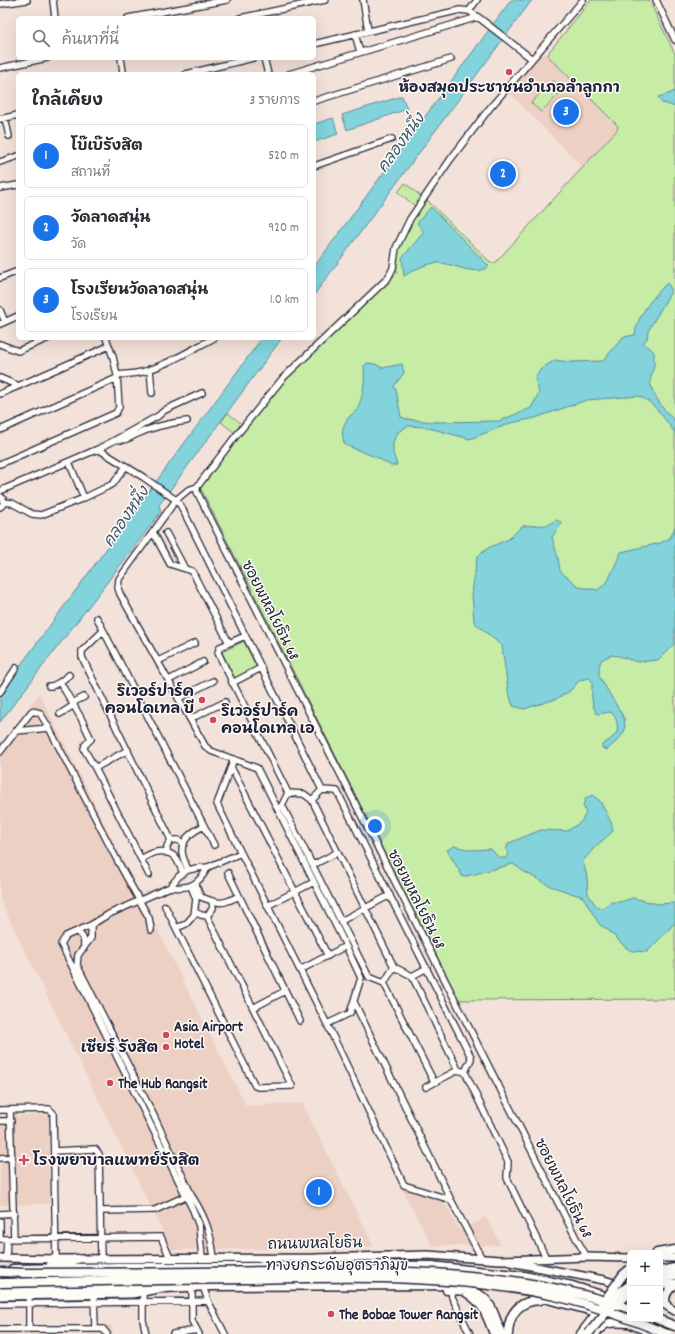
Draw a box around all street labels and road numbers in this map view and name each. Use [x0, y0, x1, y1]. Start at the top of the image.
street label: ซอยพหลโยธิน 68 [235, 557, 305, 665]
street label: ซอยพหลโยธิน 68 [381, 846, 451, 954]
street label: ซอยพหลโยธิน 68 [528, 1135, 598, 1243]
street label: ถนนพหลโยธิน [268, 1232, 363, 1257]
street label: ทางยกระดับอุตราภิมุข [266, 1256, 408, 1278]

